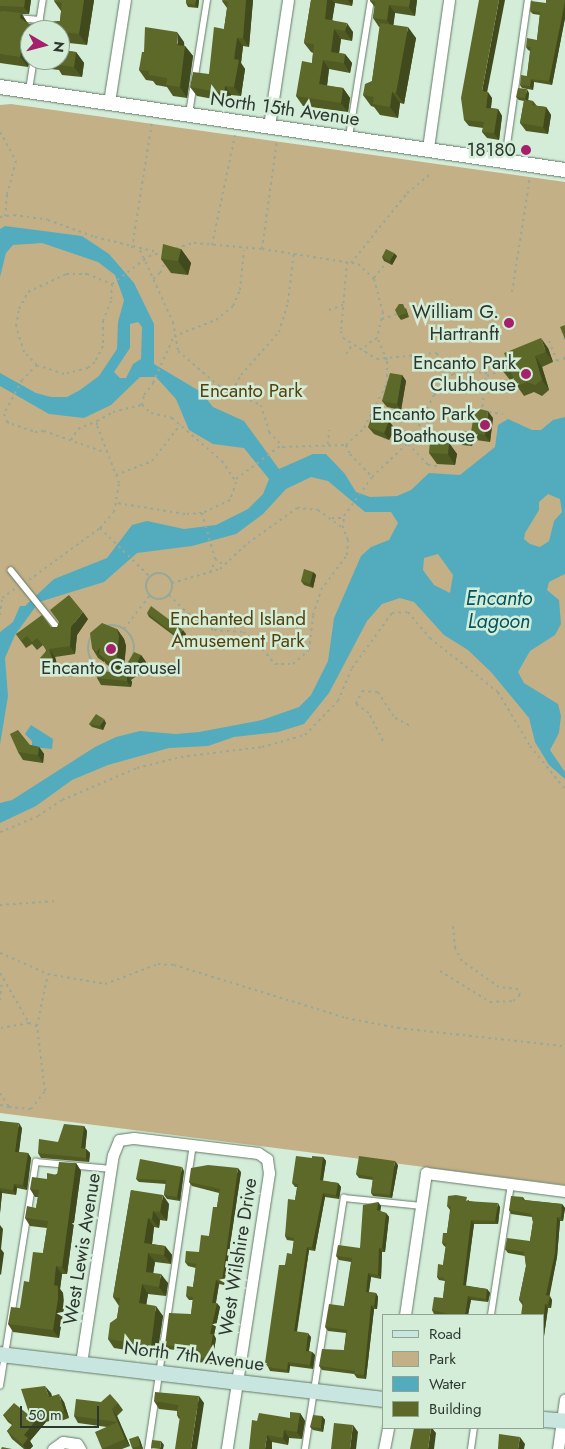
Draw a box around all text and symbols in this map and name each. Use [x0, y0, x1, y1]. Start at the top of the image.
north arrow [20, 20, 70, 70]
text: N [48, 40, 70, 54]
street label: North 15th Avenue [209, 87, 361, 131]
place label: 18180 [467, 139, 516, 161]
marker: 18180 [520, 144, 532, 156]
place label: William G. Hartranft [412, 301, 499, 345]
marker: William G. Hartranft [503, 317, 515, 329]
place label: Encanto Park Clubhouse [413, 352, 516, 396]
marker: Encanto Park Clubhouse [520, 368, 532, 380]
park label: Encanto Park [199, 380, 303, 402]
place label: Encanto Park Boathouse [372, 403, 475, 447]
marker: Encanto Park Boathouse [479, 419, 491, 431]
water label: Encanto Lagoon [466, 587, 532, 634]
park label: Enchanted Island Amusement Park [170, 608, 306, 652]
marker: Encanto Carousel [105, 643, 117, 655]
place label: Encanto Carousel [41, 657, 181, 679]
street label: West Lewis Avenue [59, 1171, 105, 1327]
street label: West Wilshire Drive [214, 1176, 262, 1338]
legend [382, 1314, 545, 1429]
text: Road [429, 1323, 461, 1345]
street label: North 7th Avenue [123, 1336, 265, 1376]
text: Park [429, 1348, 456, 1370]
text: Water [429, 1373, 466, 1395]
scale bar [22, 1396, 101, 1428]
text: Building [429, 1398, 481, 1420]
text: 50 m [28, 1404, 62, 1426]

